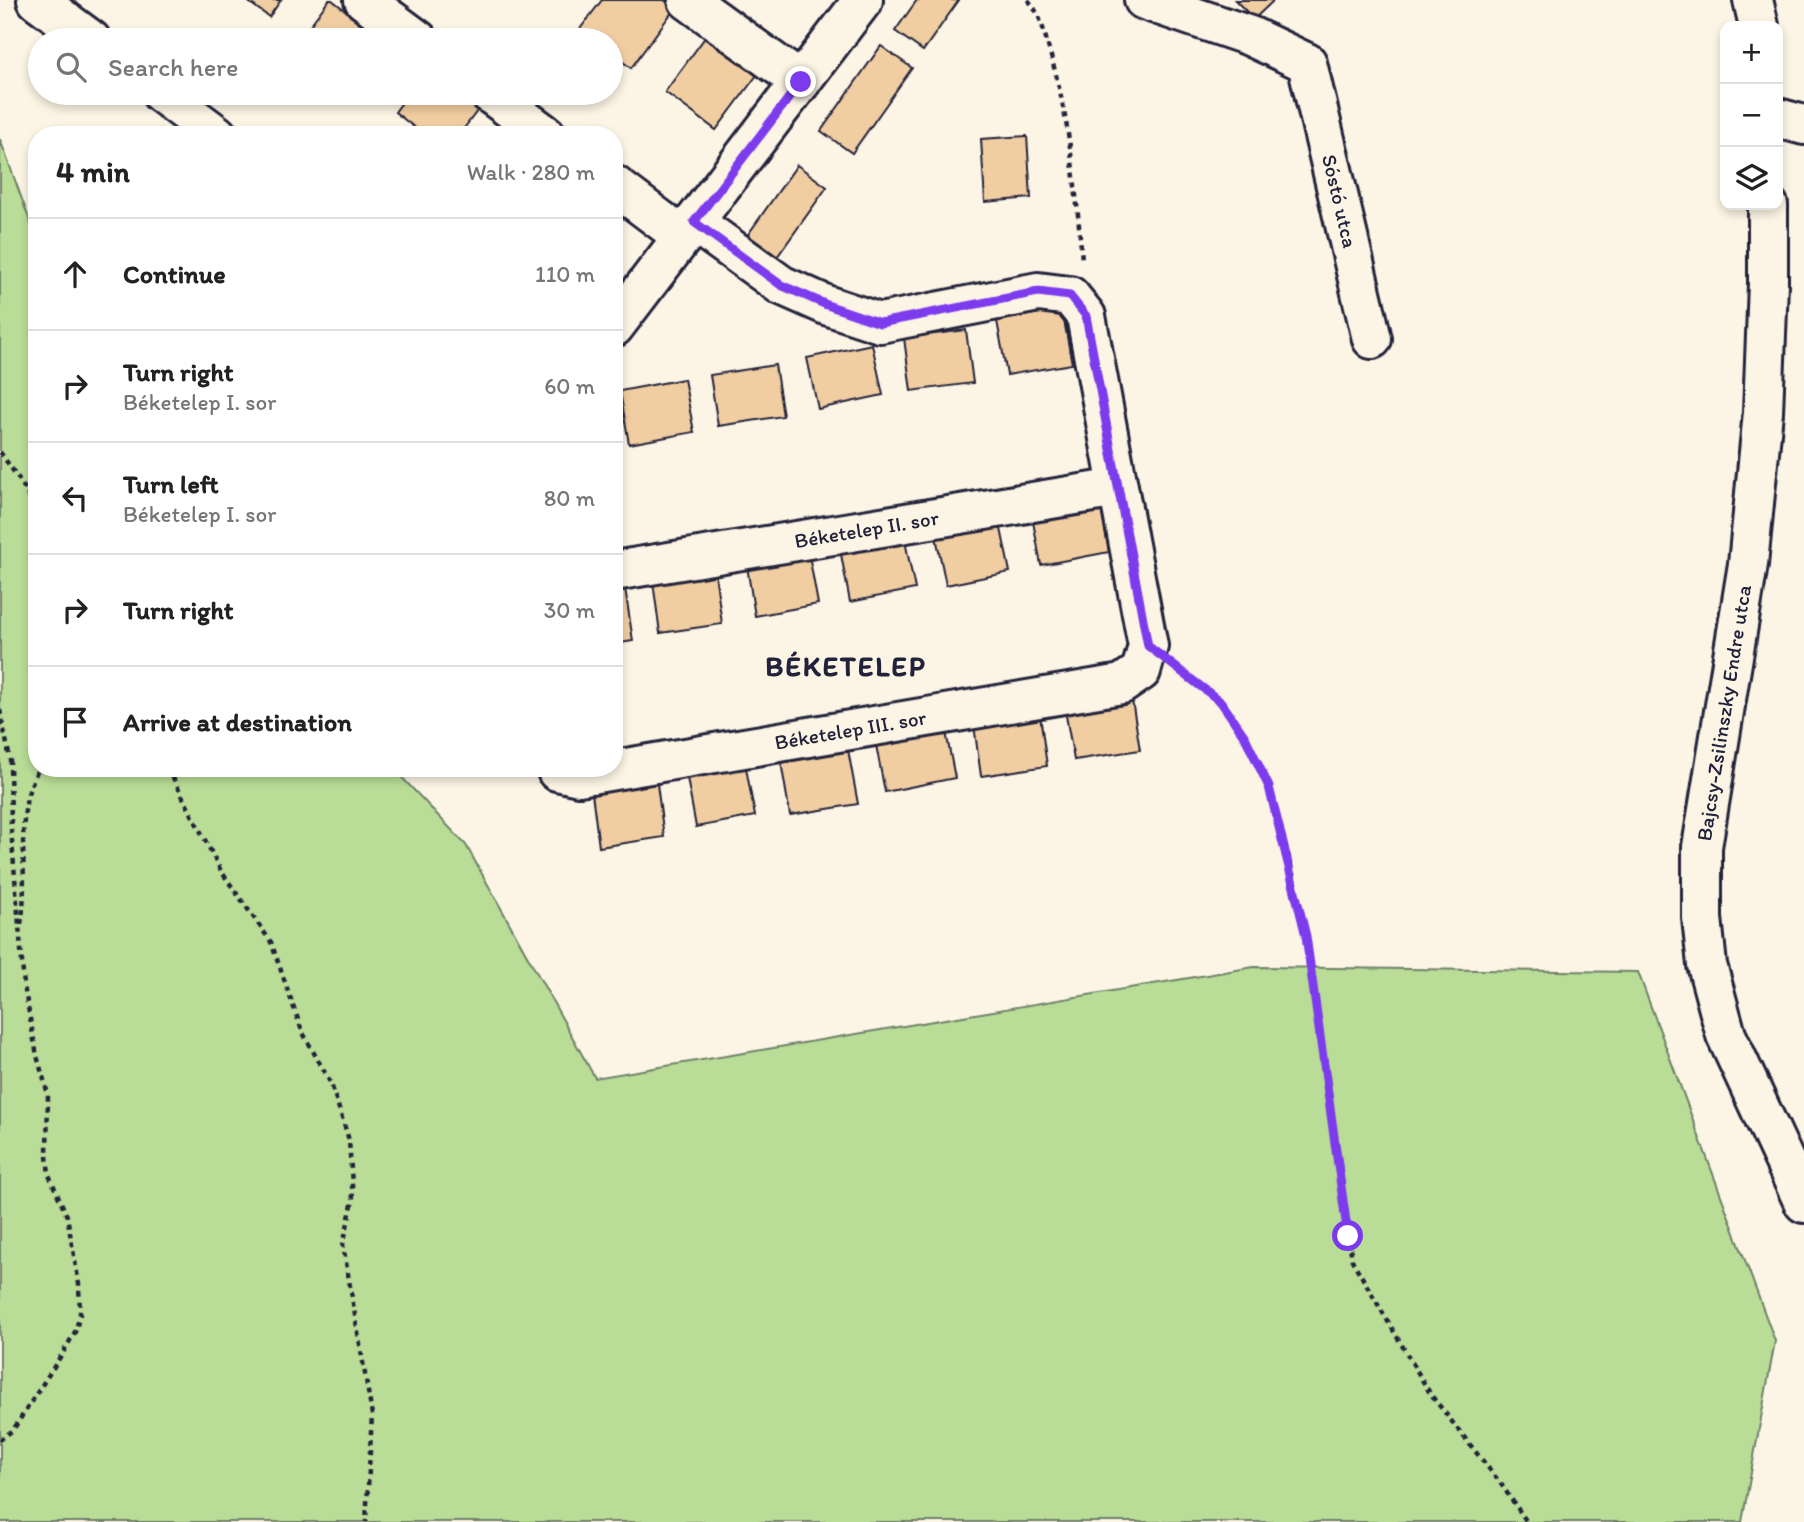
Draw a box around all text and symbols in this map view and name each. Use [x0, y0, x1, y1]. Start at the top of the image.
map controls [1720, 21, 1783, 210]
button: + [1720, 21, 1783, 84]
search box [28, 28, 623, 105]
icon: search [52, 48, 90, 86]
text: Search here [108, 51, 238, 83]
route end [785, 66, 816, 97]
button: − [1720, 84, 1783, 147]
button: layers [1720, 147, 1783, 210]
street label: Sóstó utca [1317, 152, 1363, 250]
text: 4 min [56, 153, 130, 190]
text: Walk · 280 m [467, 158, 595, 186]
icon: ahead [56, 255, 94, 293]
text: Continue [123, 258, 226, 290]
text: 110 m [535, 260, 595, 288]
text: Turn right [123, 356, 234, 388]
icon: right [56, 367, 94, 405]
text: 60 m [544, 372, 595, 400]
text: Béketelep I. sor [123, 388, 277, 416]
text: Turn left [123, 468, 219, 500]
icon: left [56, 479, 94, 517]
text: 80 m [544, 484, 595, 512]
text: Béketelep I. sor [123, 500, 277, 528]
street label: Béketelep II. sor [793, 505, 941, 553]
street label: Bajcsy-Zsilinszky Endre utca [1691, 583, 1756, 843]
icon: right [56, 591, 94, 629]
text: Turn right [123, 594, 234, 626]
text: 30 m [544, 596, 595, 624]
district label: BÉKETELEP [765, 649, 927, 683]
icon: arrive [56, 703, 94, 741]
street label: Béketelep III. sor [773, 704, 928, 755]
text: Arrive at destination [123, 706, 352, 738]
route start [1332, 1220, 1363, 1251]

